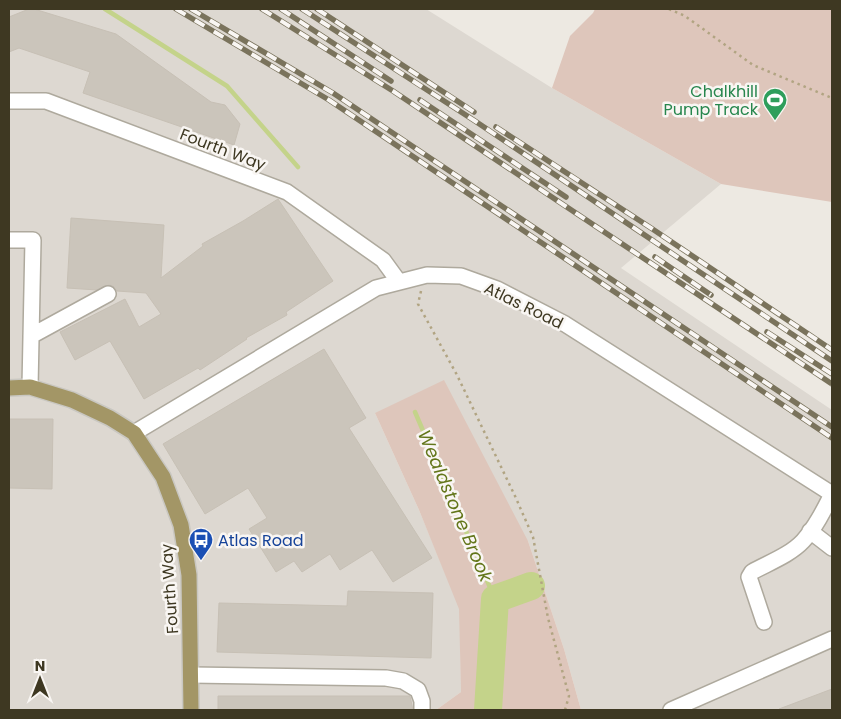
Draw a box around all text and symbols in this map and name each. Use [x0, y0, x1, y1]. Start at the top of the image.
place label: Chalkhill Pump Track [664, 80, 759, 121]
sports icon: Chalkhill Pump Track [762, 87, 788, 121]
street label: Fourth Way [177, 123, 269, 176]
street label: Atlas Road [480, 276, 567, 335]
water label: Wealdstone Brook [412, 426, 499, 586]
bus stop icon: Atlas Road [188, 527, 214, 561]
place label: Atlas Road [218, 529, 304, 552]
street label: Fourth Way [155, 543, 184, 635]
north arrow [15, 654, 65, 704]
text: N [35, 656, 45, 676]

